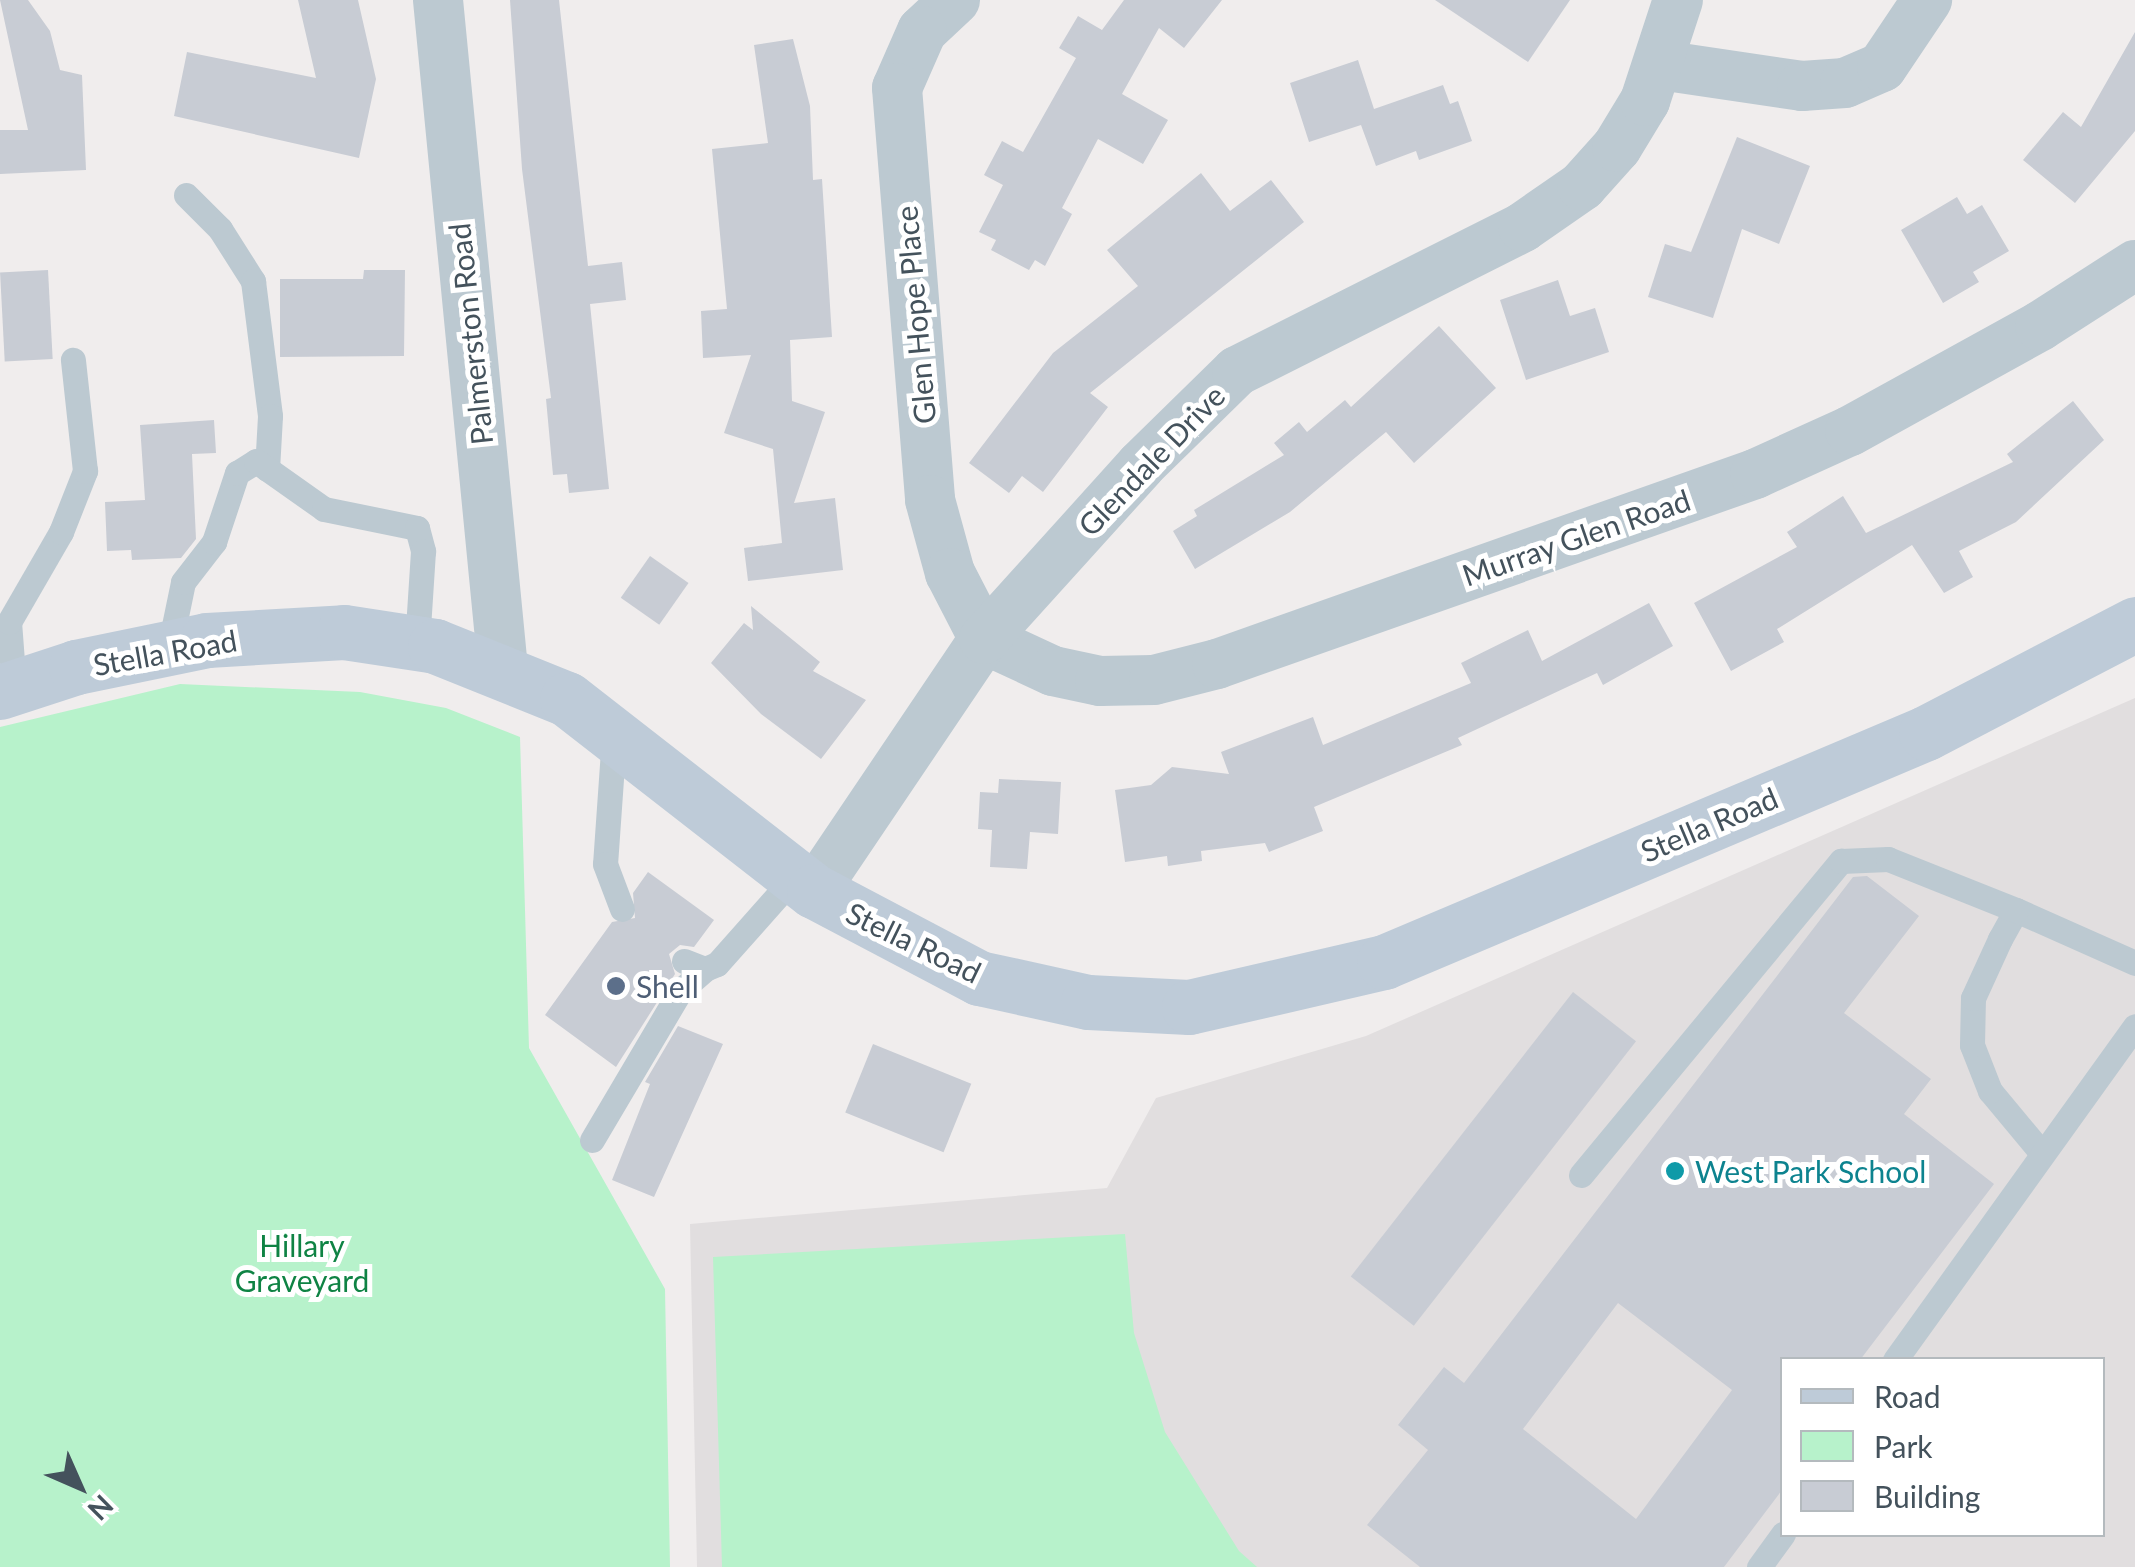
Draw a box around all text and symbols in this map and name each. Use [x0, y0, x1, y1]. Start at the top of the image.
street label: Glen Hope Place [888, 204, 942, 426]
street label: Palmerston Road [440, 221, 500, 447]
street label: Glendale Drive [1070, 377, 1232, 543]
street label: Murray Glen Road [1457, 481, 1695, 593]
street label: Stella Road [90, 622, 240, 682]
street label: Stella Road [1635, 779, 1783, 869]
street label: Stella Road [841, 894, 987, 990]
place label: Shell [636, 968, 699, 1004]
marker: Shell [605, 975, 627, 997]
place label: West Park School [1695, 1153, 1926, 1189]
marker: West Park School [1664, 1160, 1686, 1182]
park label: Hillary Graveyard [235, 1227, 369, 1298]
legend [1780, 1357, 2105, 1537]
text: Road [1874, 1378, 1941, 1414]
text: Park [1874, 1428, 1933, 1464]
north arrow [30, 1437, 130, 1537]
text: Building [1874, 1478, 1980, 1514]
text: N [82, 1489, 121, 1528]

